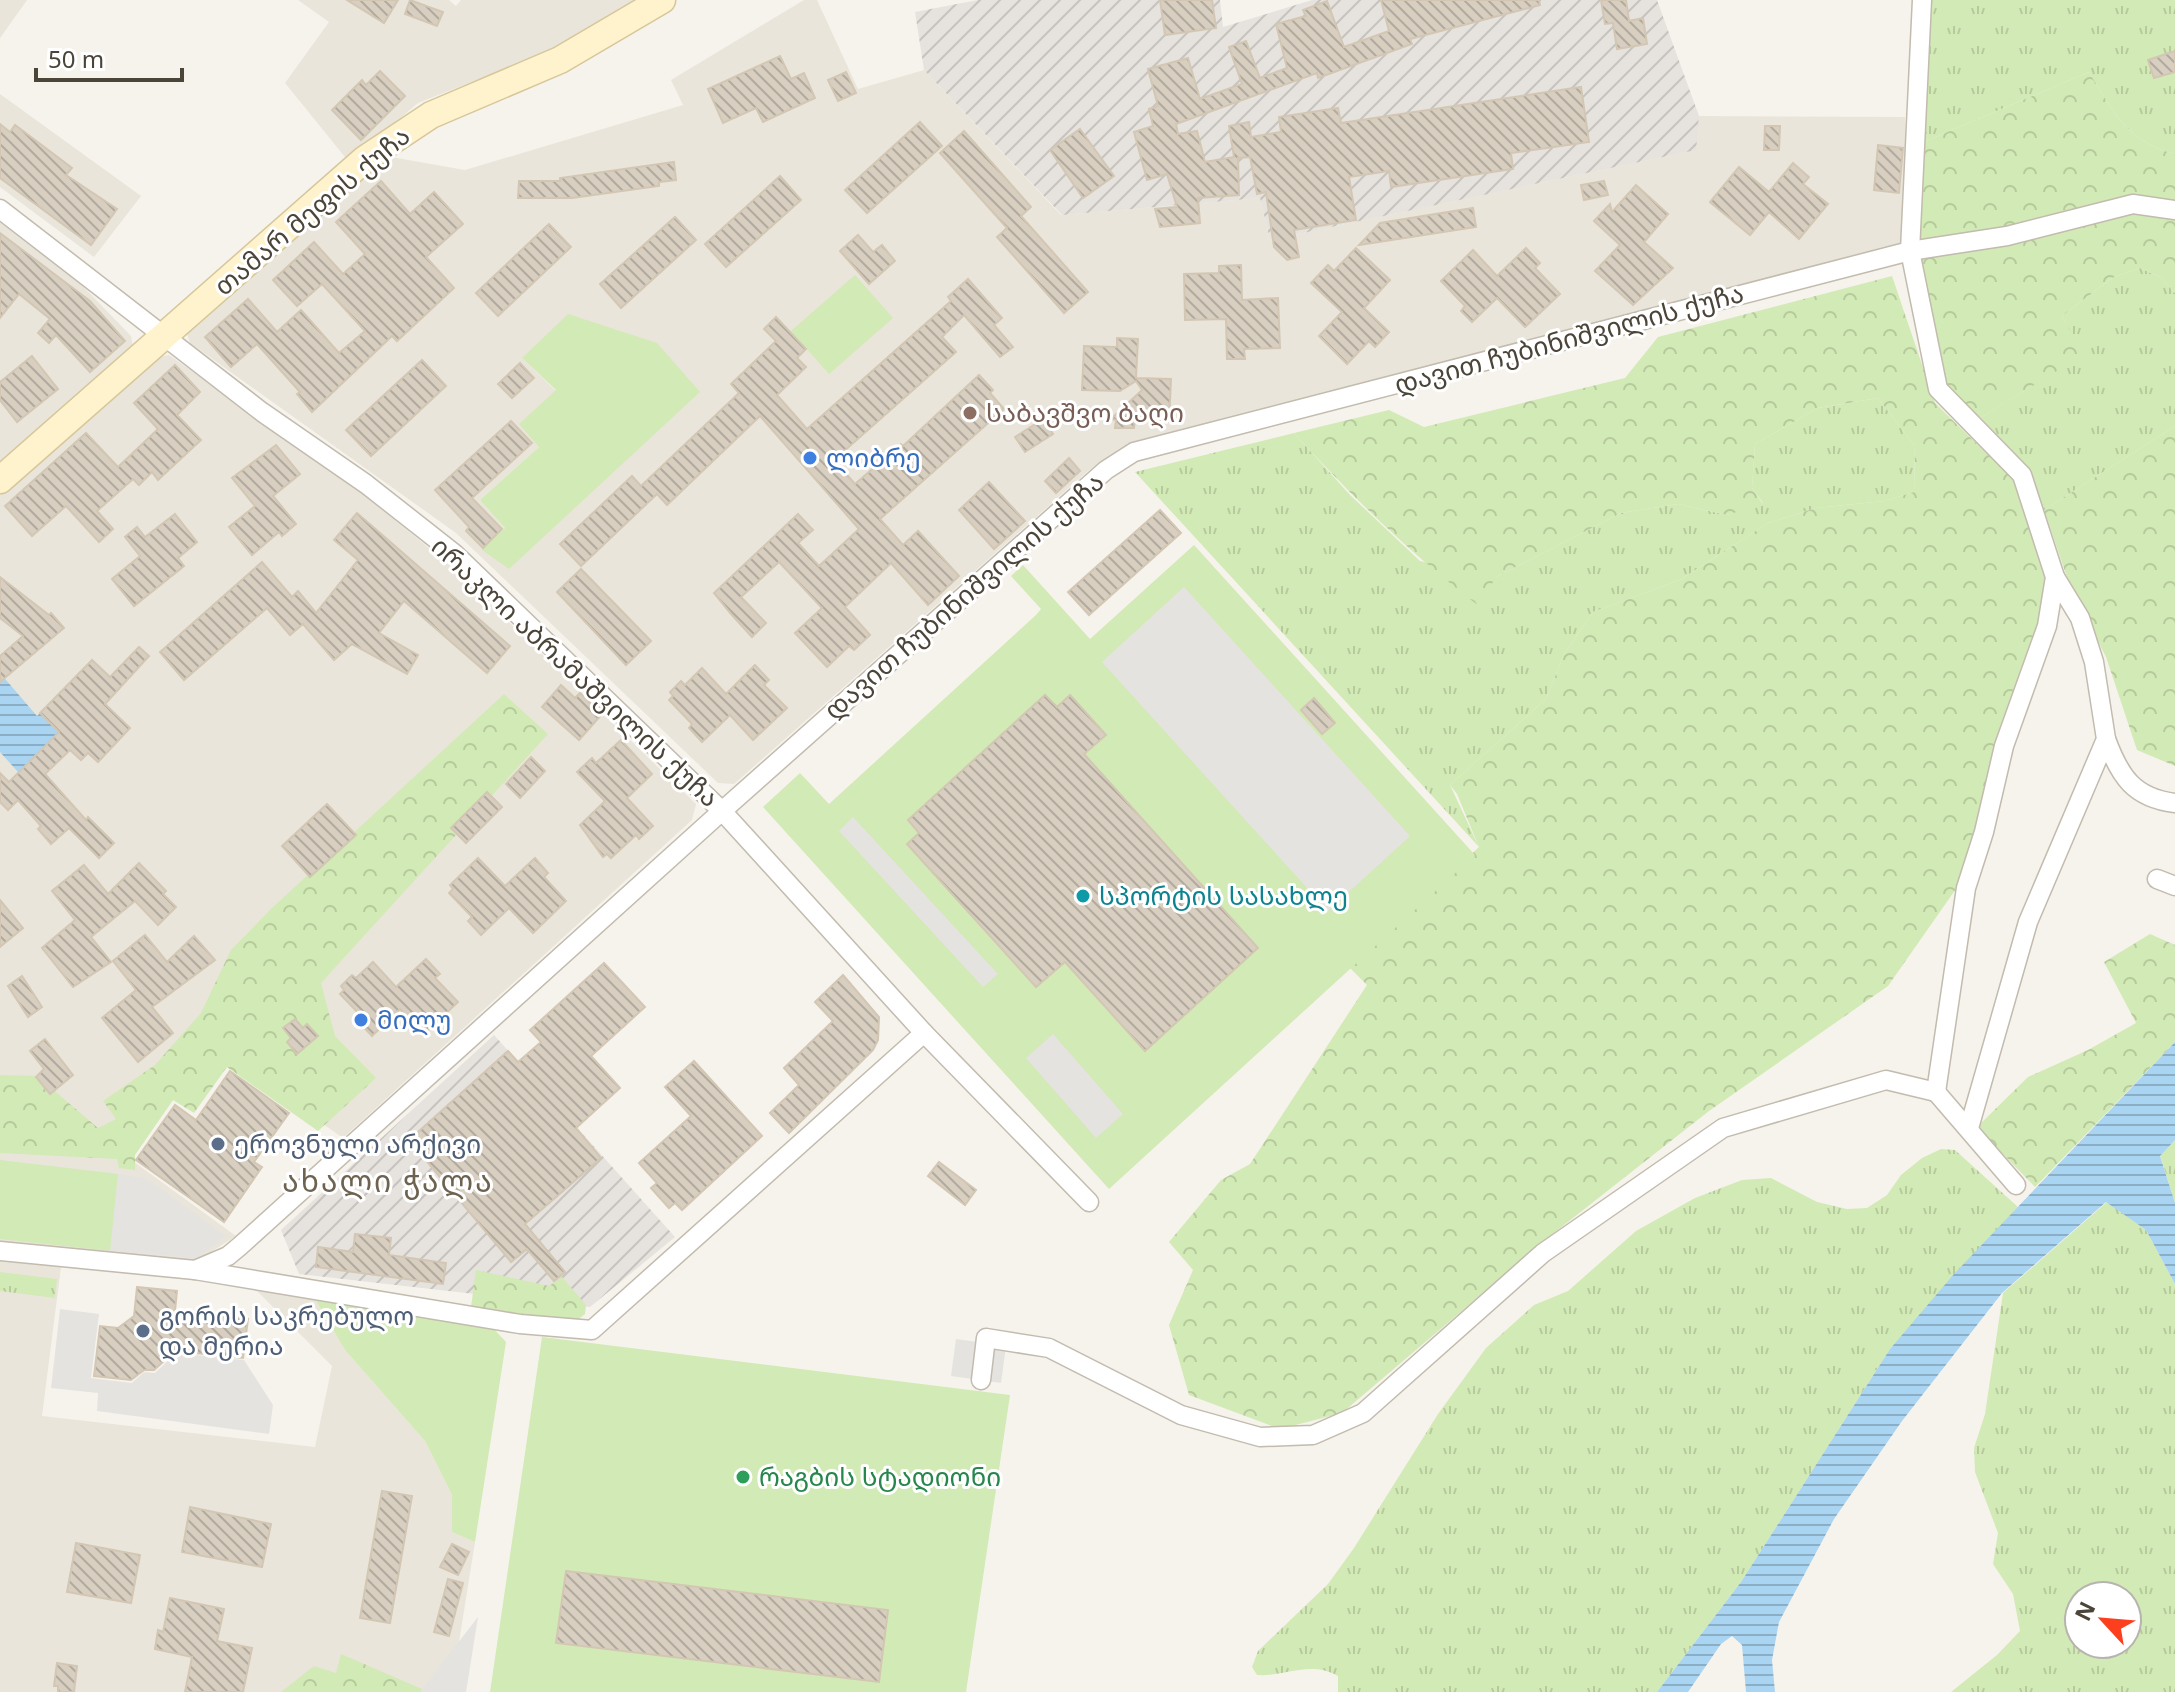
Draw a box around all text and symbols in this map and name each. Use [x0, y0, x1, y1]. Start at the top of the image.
scale bar [36, 32, 182, 82]
text: 50 m [48, 42, 104, 75]
street label: თამარ მეფის ქუჩა [206, 117, 417, 303]
street label: დავით ჩუბინიშვილის ქუჩა [1390, 274, 1747, 402]
place label: საბავშვო ბაღი [986, 394, 1184, 430]
marker: საბავშვო ბაღი [961, 404, 979, 422]
place label: ლიბრე [826, 439, 921, 475]
marker: ლიბრე [801, 449, 819, 467]
street label: დავით ჩუბინიშვილის ქუჩა [816, 464, 1111, 727]
street label: ირაკლი აბრამაშვილის ქუჩა [424, 528, 727, 814]
place label: სპორტის სასახლე [1099, 877, 1348, 913]
marker: სპორტის სასახლე [1074, 887, 1092, 905]
place label: მილუ [377, 1001, 451, 1037]
marker: მილუ [352, 1011, 370, 1029]
place label: ეროვნული არქივი [234, 1125, 481, 1161]
marker: ეროვნული არქივი [209, 1135, 227, 1153]
district label: ახალი ჭალა [282, 1160, 494, 1201]
place label: გორის საკრებულო და მერია [159, 1297, 414, 1363]
marker: გორის საკრებულო და მერია [134, 1322, 152, 1340]
place label: რაგბის სტადიონი [759, 1458, 1001, 1494]
marker: რაგბის სტადიონი [734, 1468, 752, 1486]
north arrow [2063, 1580, 2143, 1660]
text: N [2067, 1596, 2102, 1625]

